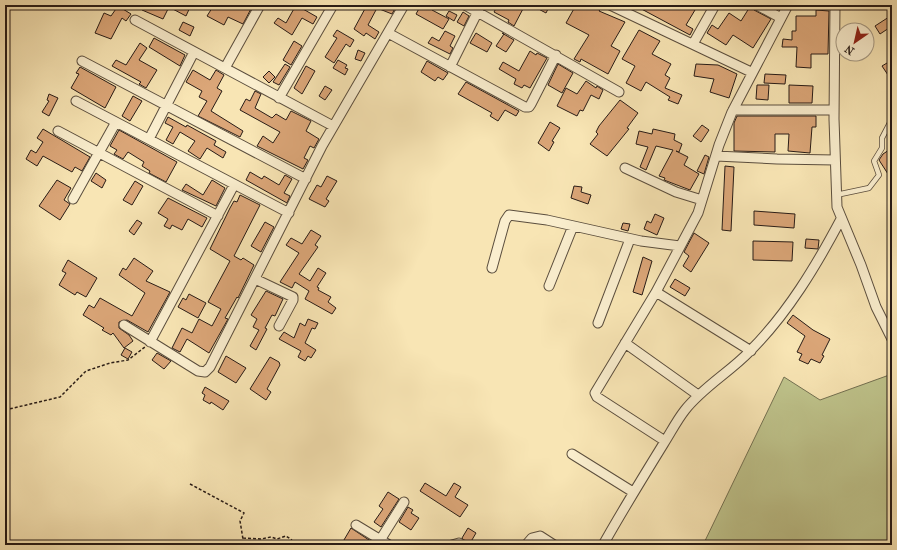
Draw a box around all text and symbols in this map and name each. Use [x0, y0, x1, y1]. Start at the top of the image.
north arrow [835, 22, 875, 62]
text: N [842, 42, 857, 58]

